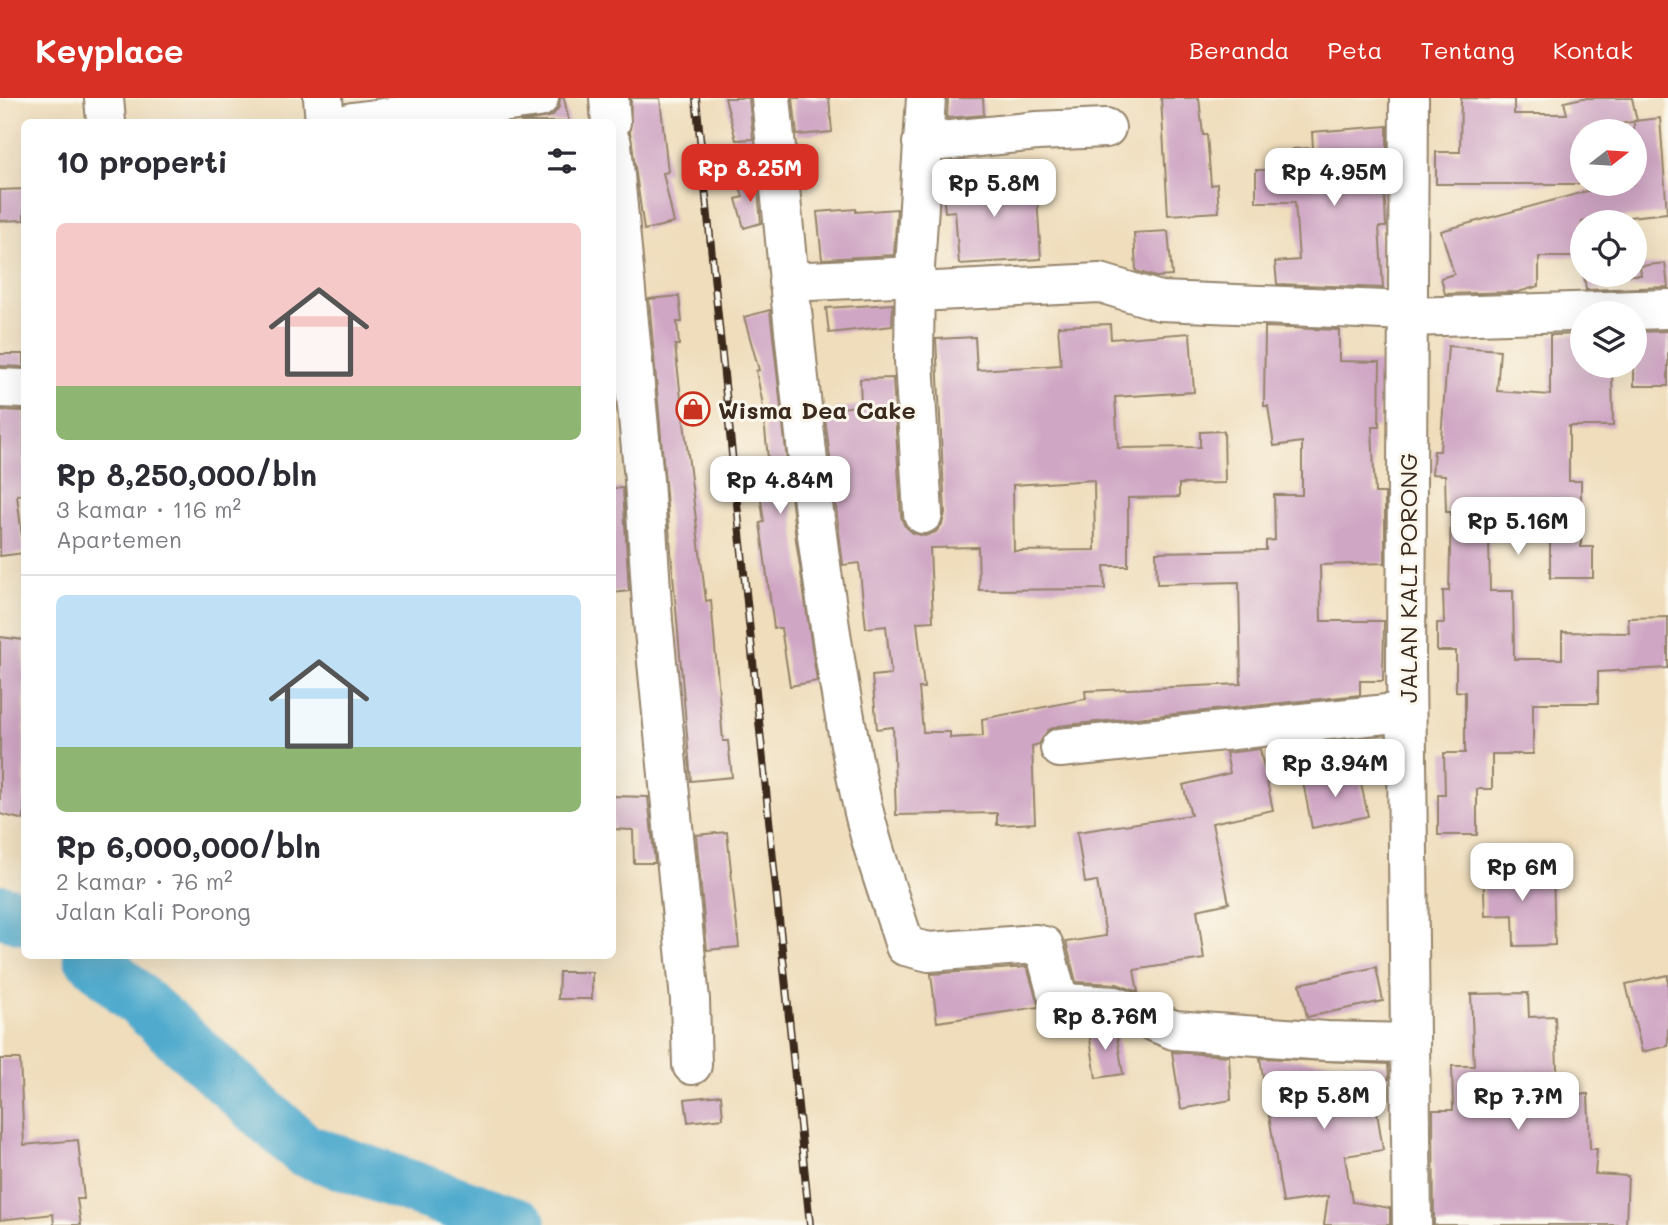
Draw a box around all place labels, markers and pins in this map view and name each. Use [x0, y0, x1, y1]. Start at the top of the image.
pin: Rp 8.25M [678, 144, 822, 204]
pin: Rp 4.95M [1262, 148, 1406, 208]
pin: Rp 5.8M [929, 159, 1059, 219]
shop icon: Wisma Dea Cake [674, 390, 712, 428]
place label: Wisma Dea Cake [718, 394, 916, 425]
pin: Rp 4.84M [708, 456, 852, 516]
pin: Rp 5.16M [1446, 498, 1590, 557]
pin: Rp 3.94M [1263, 740, 1407, 799]
pin: Rp 6M [1473, 844, 1571, 903]
pin: Rp 8.76M [1033, 992, 1177, 1052]
pin: Rp 5.8M [1259, 1072, 1389, 1131]
pin: Rp 7.7M [1453, 1072, 1583, 1132]

